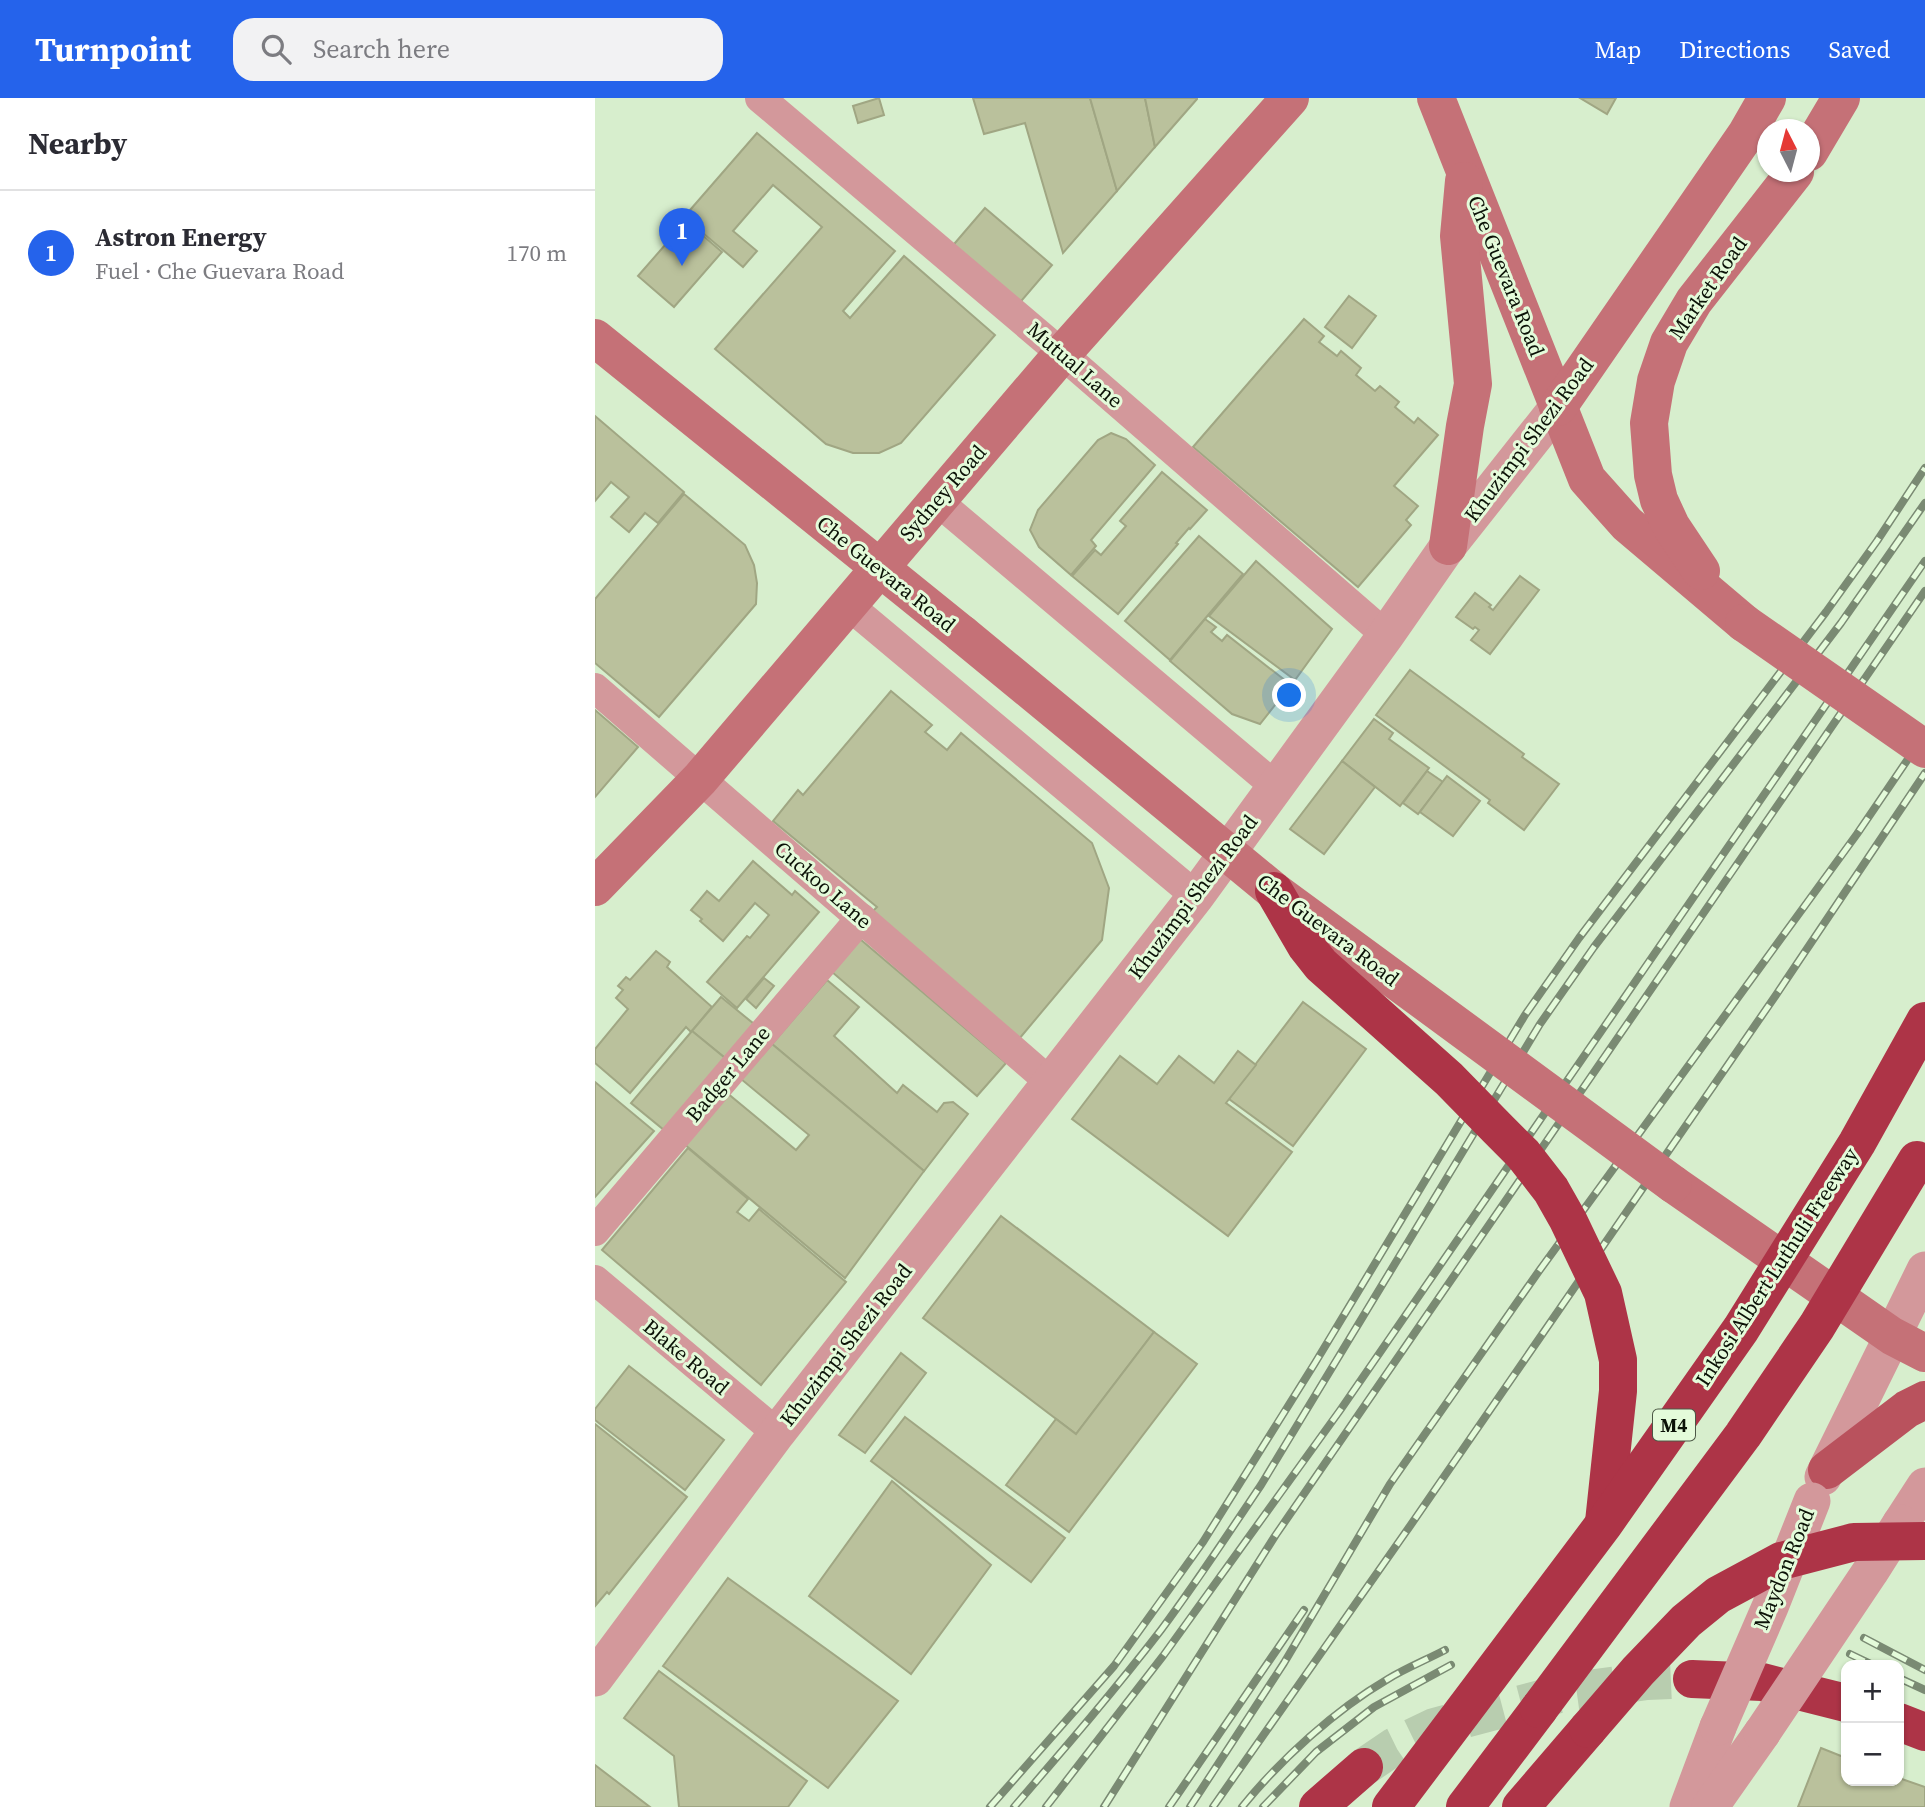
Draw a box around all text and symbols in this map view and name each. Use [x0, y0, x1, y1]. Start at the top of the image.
search box [233, 18, 723, 81]
text: Turnpoint [35, 27, 191, 72]
icon: search [257, 30, 295, 68]
text: Search here [313, 31, 450, 67]
text: Map [1594, 33, 1641, 66]
text: Directions [1679, 33, 1790, 66]
text: Saved [1828, 33, 1890, 66]
north arrow [1757, 119, 1820, 182]
text: Nearby [28, 123, 127, 164]
street label: Che Guevara Road [1461, 191, 1552, 361]
pin: 1 [659, 208, 705, 266]
text: Astron Energy [95, 219, 267, 255]
street label: Market Road [1662, 231, 1754, 345]
text: 1 [45, 237, 57, 269]
text: 170 m [506, 237, 567, 269]
text: Fuel · Che Guevara Road [95, 255, 344, 287]
street label: Mutual Lane [1021, 315, 1129, 414]
street label: Khuzimpi Shezi Road [1457, 352, 1600, 528]
street label: Sydney Road [893, 438, 993, 547]
street label: Che Guevara Road [811, 509, 962, 639]
your location [1272, 678, 1306, 712]
street label: Khuzimpi Shezi Road [1121, 809, 1264, 985]
street label: Cuckoo Lane [768, 834, 878, 935]
street label: Che Guevara Road [1251, 867, 1405, 993]
street label: Badger Lane [679, 1019, 776, 1128]
street label: Inkosi Albert Luthuli Freeway [1688, 1142, 1865, 1392]
street label: Khuzimpi Shezi Road [773, 1257, 918, 1432]
street label: Blake Road [637, 1312, 736, 1401]
road number: M4 [1653, 1410, 1695, 1441]
street label: Maydon Road [1746, 1504, 1821, 1634]
map controls [1841, 1660, 1904, 1786]
button: + [1841, 1660, 1904, 1723]
button: − [1841, 1723, 1904, 1786]

